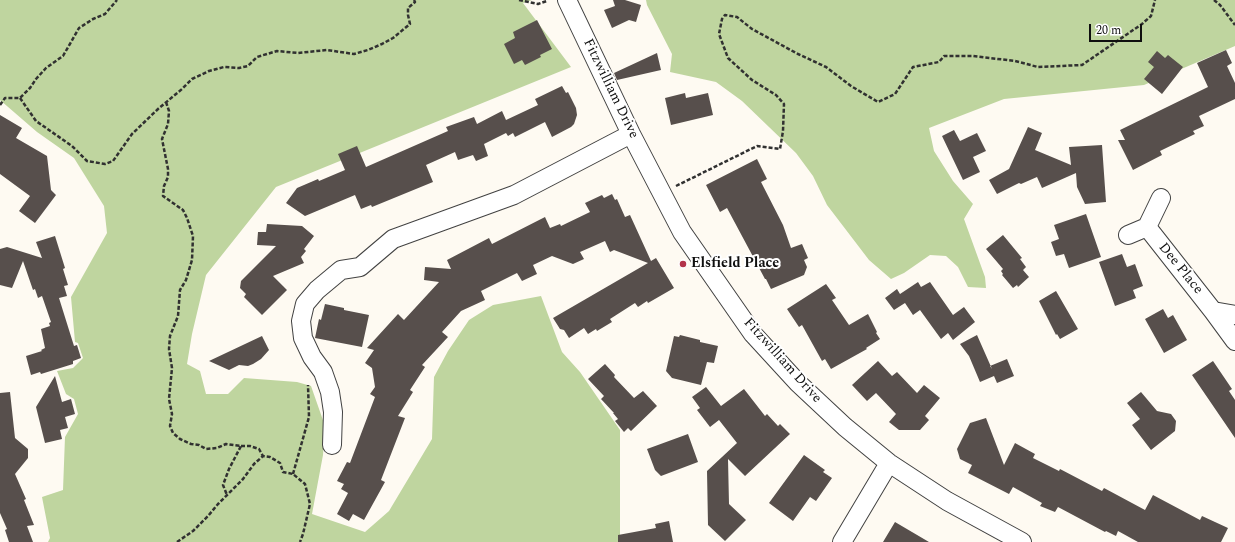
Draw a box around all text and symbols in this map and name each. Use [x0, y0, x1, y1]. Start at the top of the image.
scale bar [1091, 16, 1144, 42]
text: 20 m [1096, 21, 1121, 40]
street label: Fitzwilliam Drive [579, 36, 641, 142]
street label: Dee Place [1154, 240, 1206, 298]
place label: Elsfield Place [691, 256, 779, 272]
marker: Elsfield Place [678, 259, 688, 269]
street label: Fitzwilliam Drive [739, 315, 825, 407]

